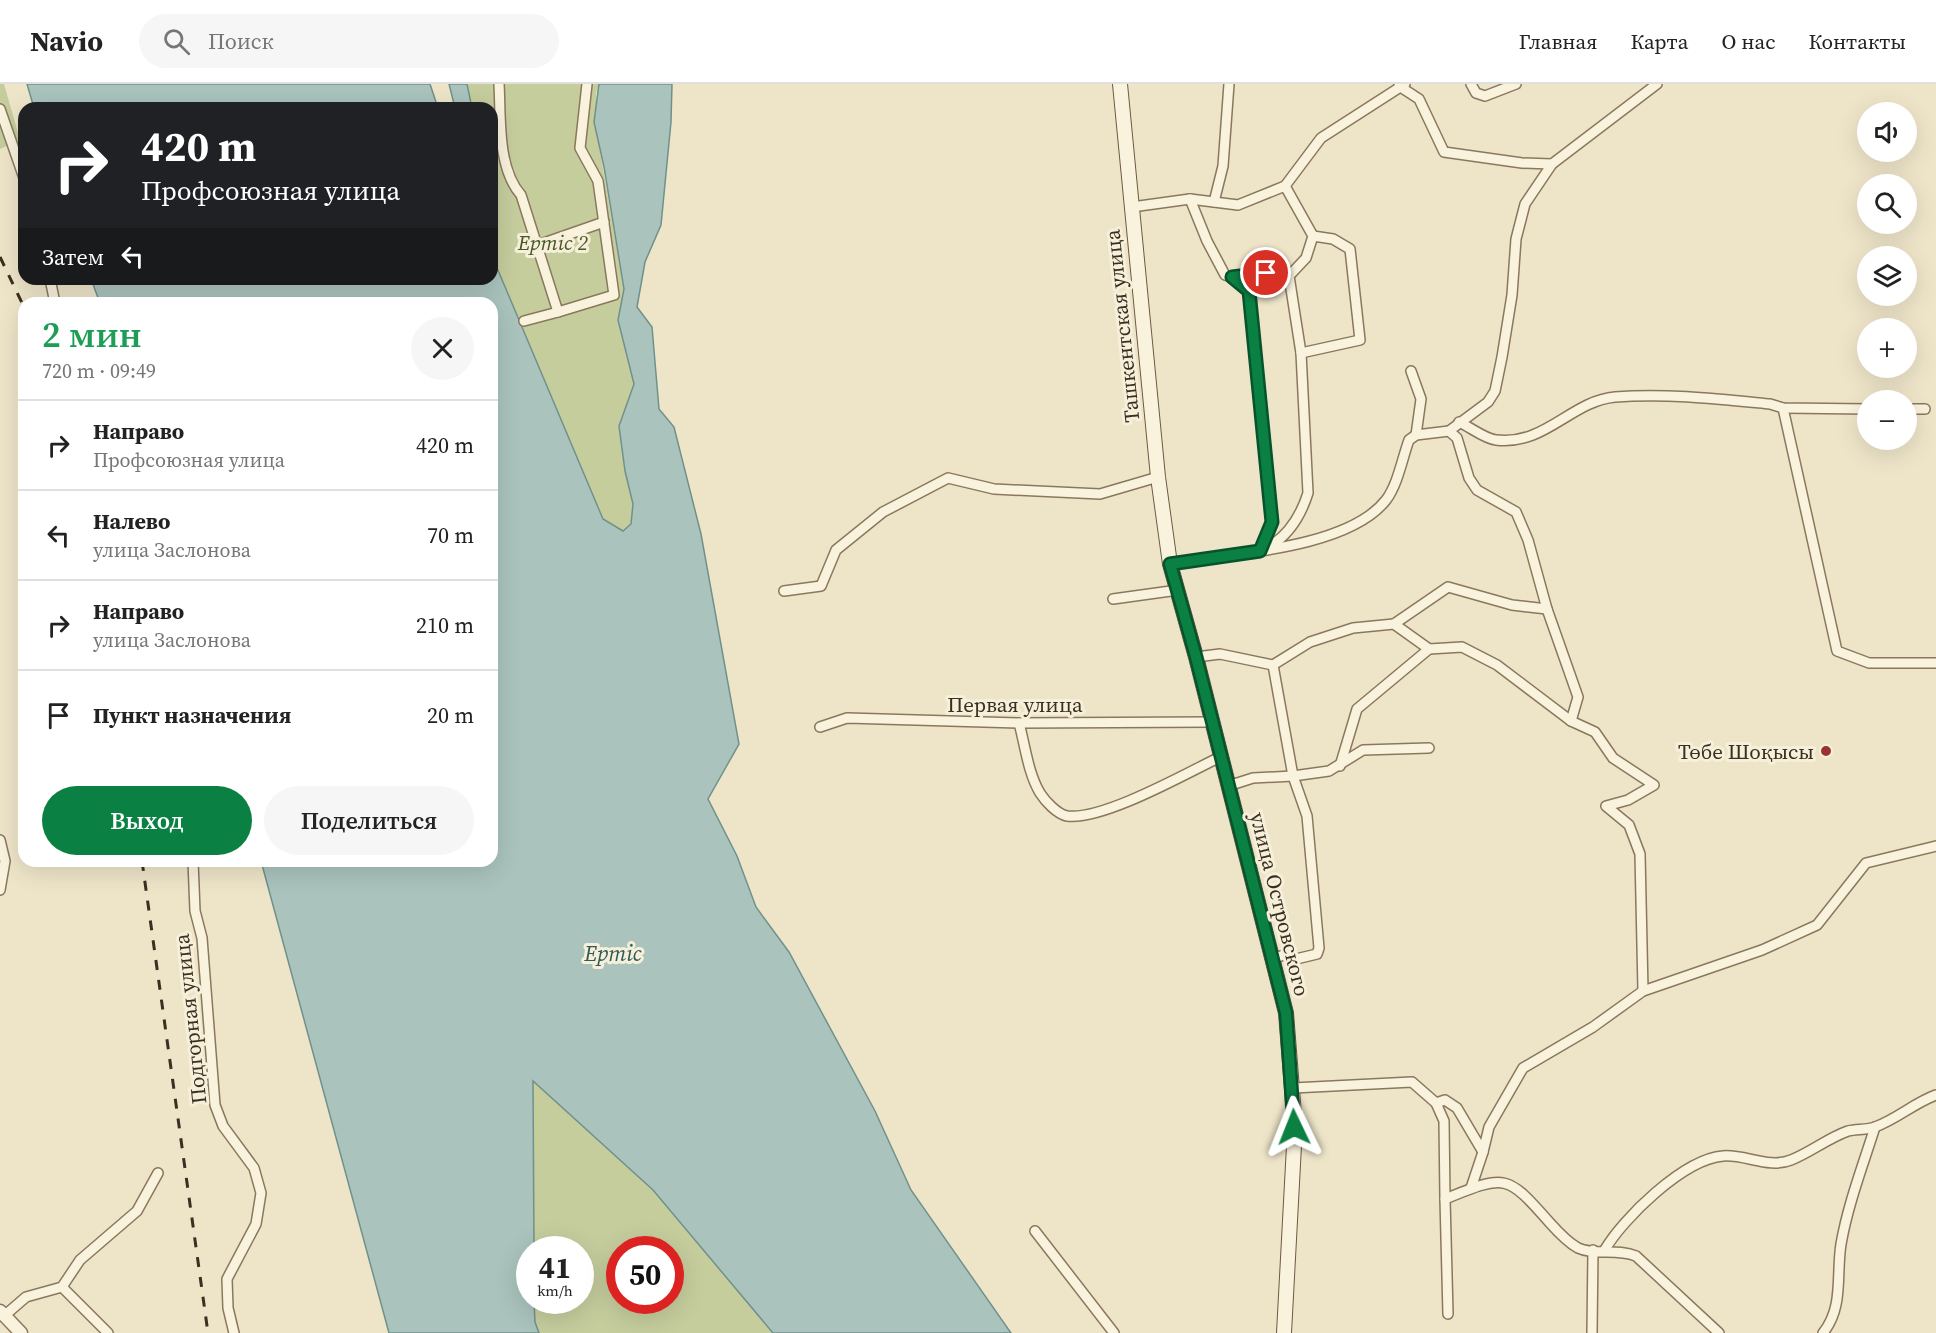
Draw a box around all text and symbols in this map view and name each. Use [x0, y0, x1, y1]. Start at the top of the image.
search box [139, 14, 559, 68]
text: Navio [30, 22, 103, 60]
icon: search [160, 25, 193, 58]
text: Поиск [208, 26, 274, 56]
text: Главная [1519, 27, 1597, 56]
text: Карта [1630, 27, 1688, 56]
text: О нас [1721, 27, 1775, 56]
text: Контакты [1808, 27, 1906, 56]
map controls [1857, 102, 1917, 450]
button: sound [1857, 102, 1917, 162]
text: 420 m [141, 117, 256, 175]
icon: right [42, 126, 120, 204]
text: Профсоюзная улица [141, 172, 400, 209]
button: search [1857, 174, 1917, 234]
park label: Ертіс 2 [517, 228, 589, 257]
street label: Ташкентская улица [1097, 228, 1147, 424]
icon: left [116, 240, 149, 273]
text: Затем [42, 242, 104, 272]
button: layers [1857, 246, 1917, 306]
pin [1240, 247, 1291, 298]
icon: arrive [1249, 256, 1282, 289]
text: 2 мин [42, 310, 142, 359]
button: close [411, 317, 474, 380]
button: + [1857, 318, 1917, 378]
text: 720 m · 09:49 [42, 357, 156, 385]
button: − [1857, 390, 1917, 450]
text: Направо [93, 416, 184, 446]
icon: right [42, 429, 75, 462]
text: 420 m [416, 430, 474, 460]
text: Профсоюзная улица [93, 446, 285, 474]
text: Налево [93, 506, 170, 536]
icon: left [42, 519, 75, 552]
text: 70 m [427, 520, 474, 550]
text: улица Заслонова [93, 536, 251, 564]
text: Направо [93, 596, 184, 626]
icon: right [42, 609, 75, 642]
text: 210 m [416, 610, 474, 640]
text: улица Заслонова [93, 626, 251, 654]
street label: Первая улица [947, 690, 1083, 719]
icon: arrive [42, 699, 75, 732]
text: Пункт назначения [93, 700, 291, 730]
text: 20 m [427, 700, 474, 730]
place label: Төбе Шоқысы [1678, 737, 1814, 766]
marker: Төбе Шоқысы [1819, 744, 1833, 758]
button: Выход [42, 786, 252, 855]
button: Поделиться [264, 786, 474, 855]
street label: улица Островского [1243, 809, 1317, 999]
street label: Подгорная улица [167, 932, 213, 1106]
water label: Ертіс [583, 938, 642, 968]
position arrow [1262, 1095, 1326, 1159]
speed limit sign: 50 [606, 1236, 684, 1314]
text: 41 [539, 1247, 571, 1288]
text: km/h [537, 1280, 573, 1301]

